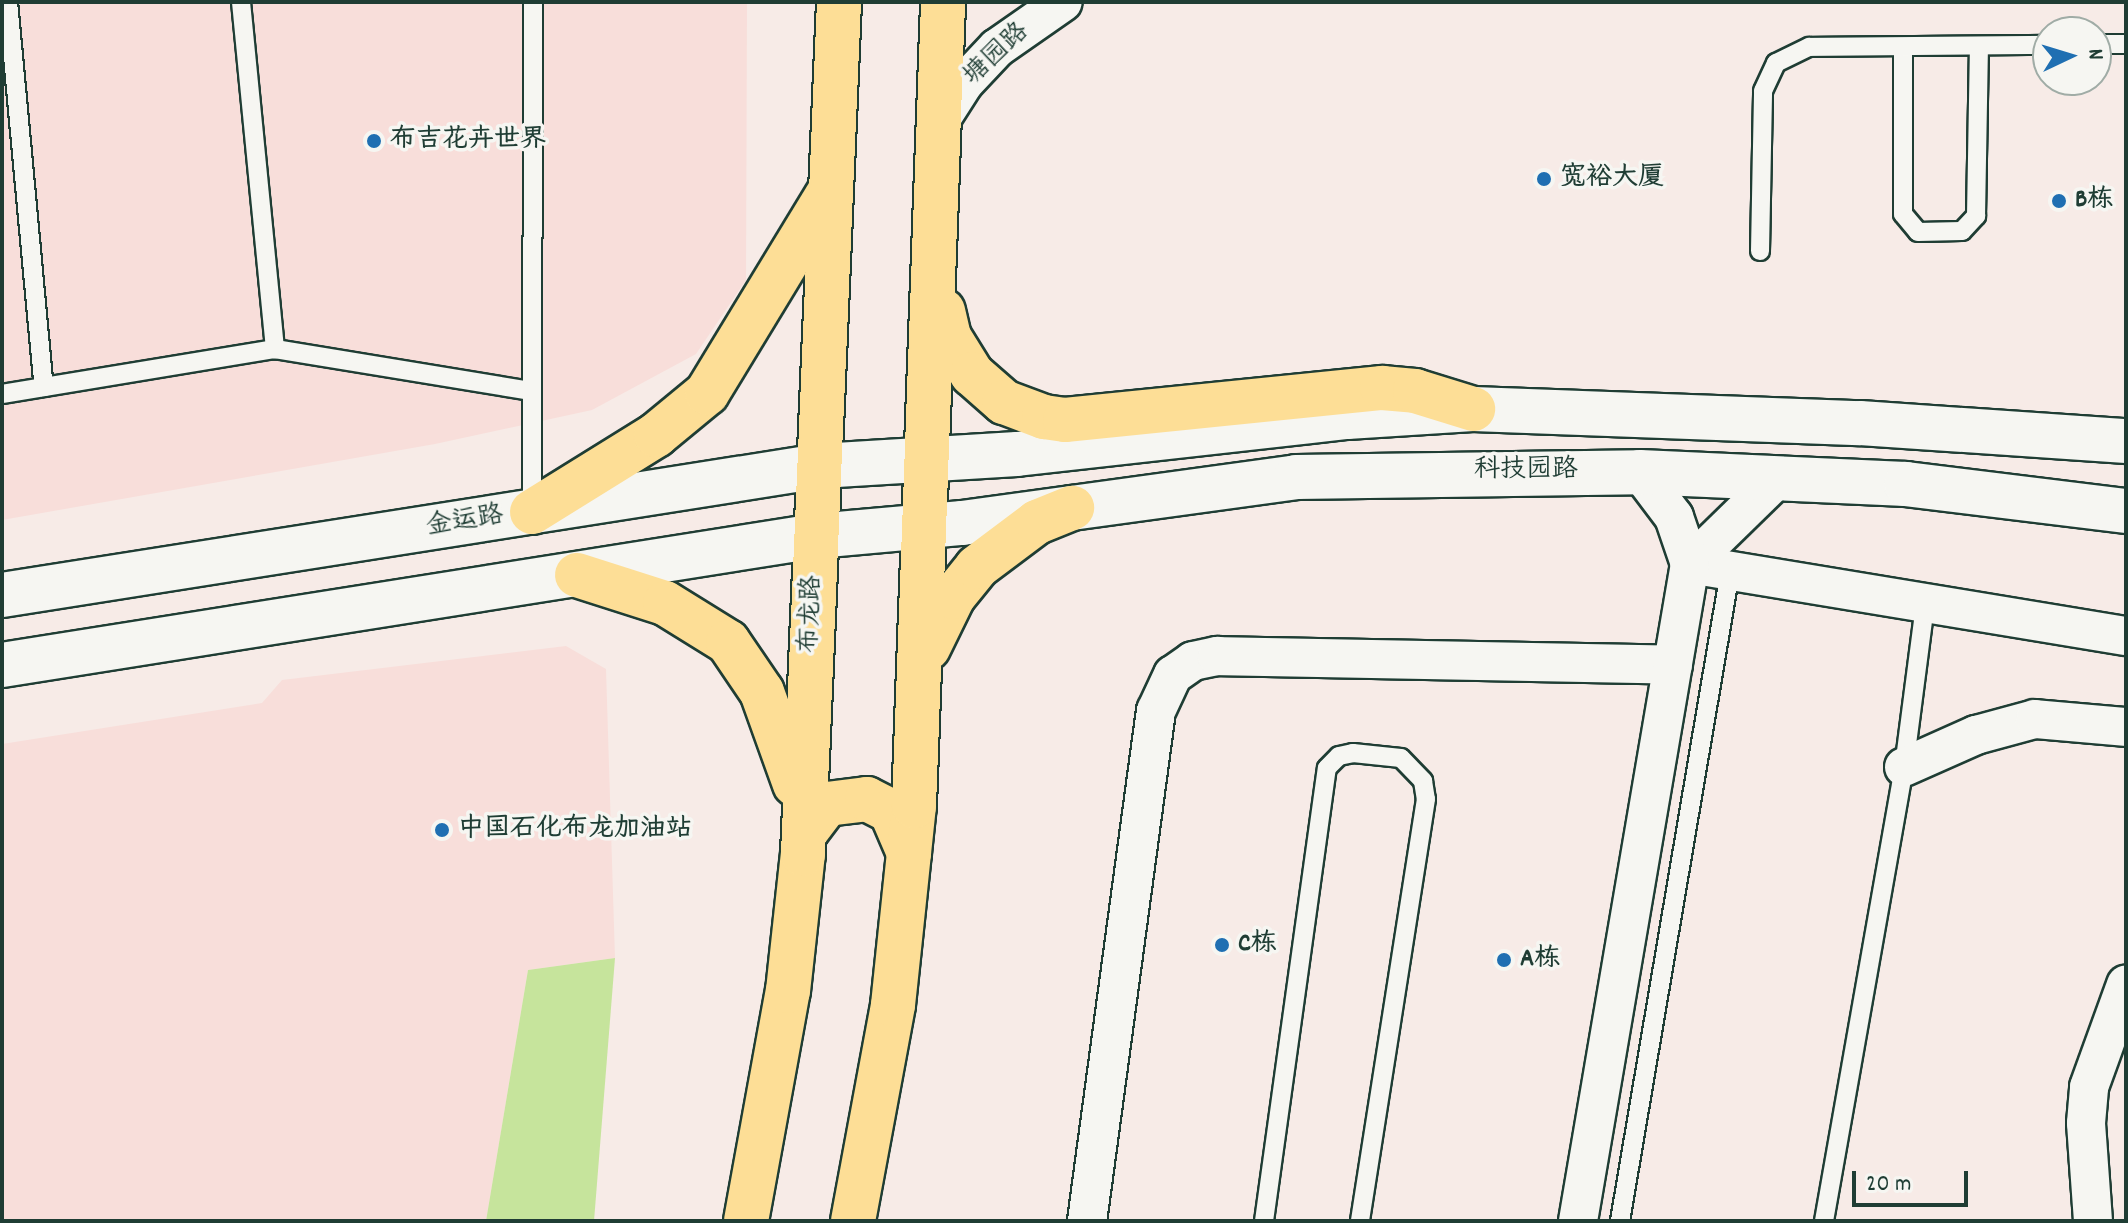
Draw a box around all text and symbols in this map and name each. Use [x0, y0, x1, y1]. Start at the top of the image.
north arrow [2032, 16, 2112, 96]
street label: 塘园路 [958, 17, 1036, 93]
text: N [2079, 48, 2110, 61]
place label: 布吉花卉世界 [390, 125, 546, 157]
marker: 布吉花卉世界 [365, 132, 383, 150]
place label: 宽裕大厦 [1560, 163, 1664, 195]
marker: 宽裕大厦 [1535, 170, 1553, 188]
place label: B栋 [2075, 185, 2113, 217]
marker: B栋 [2050, 192, 2068, 210]
street label: 科技园路 [1474, 455, 1578, 487]
street label: 金运路 [424, 500, 506, 544]
street label: 布龙路 [795, 574, 829, 654]
place label: 中国石化布龙加油站 [458, 814, 692, 846]
marker: 中国石化布龙加油站 [433, 821, 451, 839]
place label: C栋 [1238, 929, 1277, 961]
marker: C栋 [1213, 936, 1231, 954]
place label: A栋 [1520, 944, 1560, 976]
marker: A栋 [1495, 951, 1513, 969]
scale bar [1856, 1155, 1972, 1205]
text: 20 m [1866, 1168, 1912, 1202]

